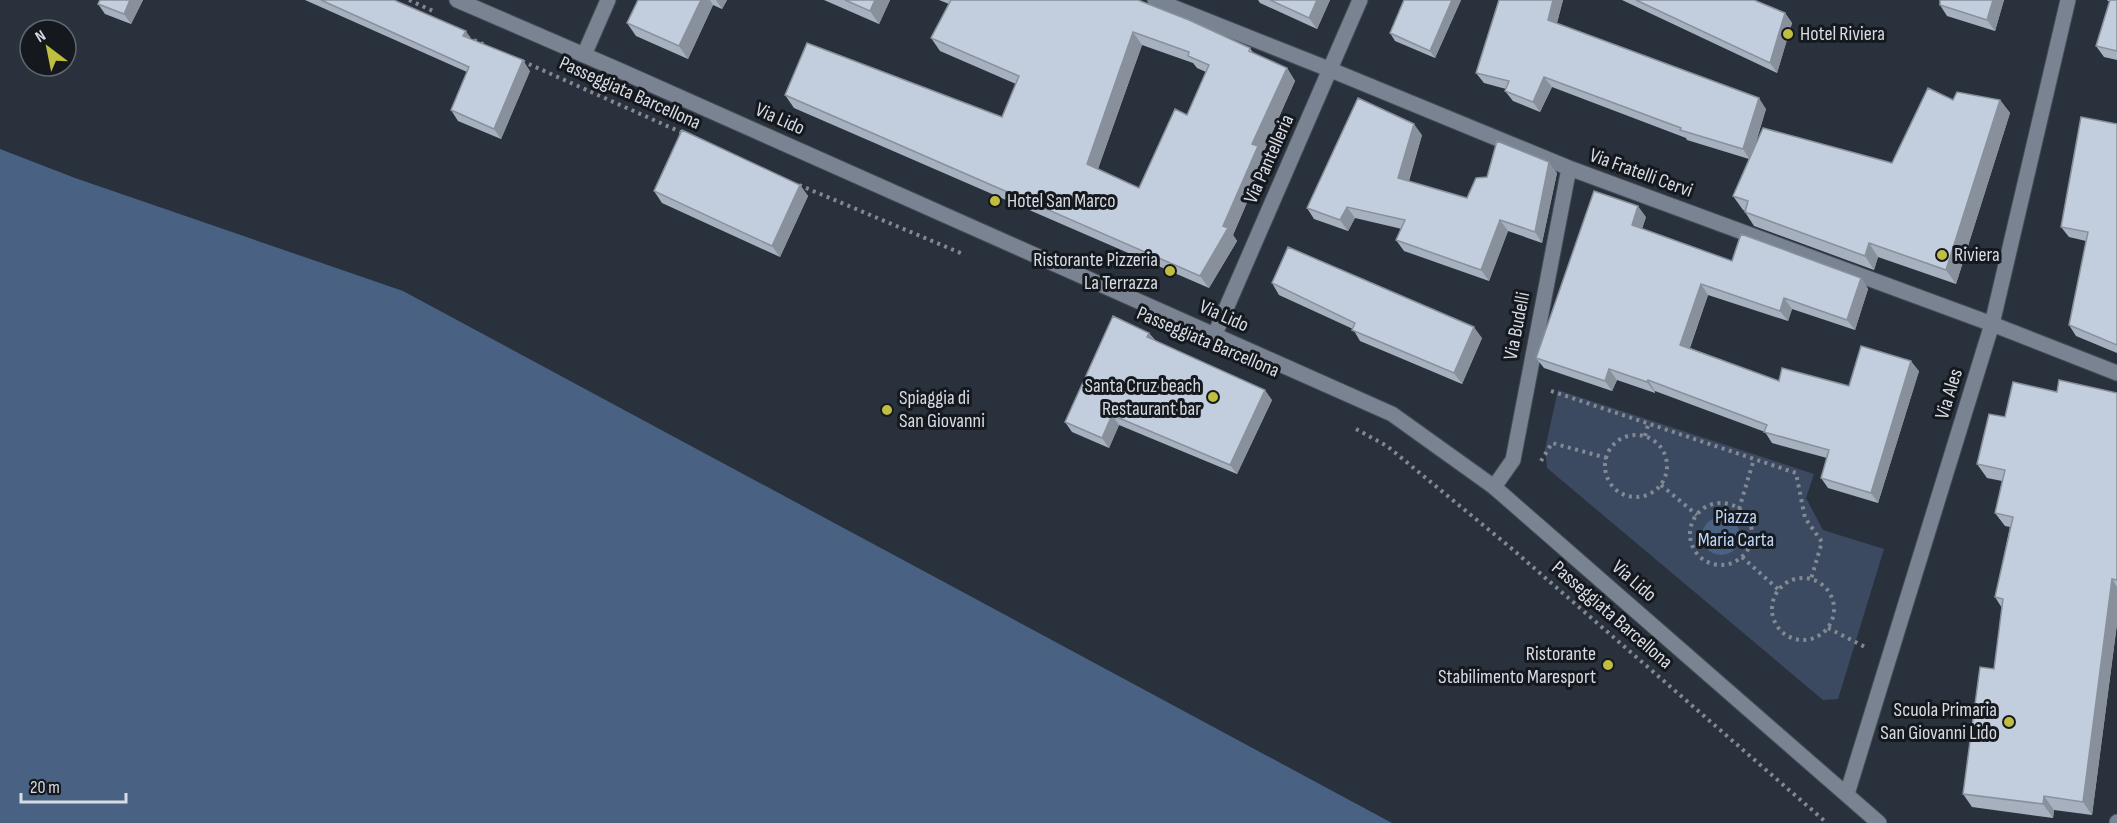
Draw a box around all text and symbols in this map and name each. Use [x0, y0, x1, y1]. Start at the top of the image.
north arrow [18, 18, 78, 78]
place label: Hotel Riviera [1800, 22, 1885, 46]
text: N [32, 26, 50, 47]
marker: Hotel Riviera [1781, 27, 1795, 41]
street label: Passeggiata Barcellona [556, 51, 704, 135]
street label: Via Lido [752, 98, 808, 140]
street label: Via Pantelleria [1239, 111, 1299, 207]
street label: Via Fratelli Cervi [1586, 143, 1696, 203]
place label: Hotel San Marco [1007, 189, 1116, 213]
marker: Hotel San Marco [988, 194, 1002, 208]
place label: Riviera [1954, 243, 2000, 267]
place label: Ristorante Pizzeria La Terrazza [1033, 248, 1158, 295]
marker: Riviera [1935, 248, 1949, 262]
marker: Ristorante Pizzeria La Terrazza [1163, 264, 1177, 278]
street label: Via Budelli [1499, 290, 1535, 362]
street label: Via Lido [1196, 295, 1252, 337]
street label: Passeggiata Barcellona [1133, 301, 1283, 383]
street label: Via Ales [1930, 366, 1968, 422]
place label: Santa Cruz beach Restaurant bar [1084, 374, 1201, 421]
place label: Spiaggia di San Giovanni [899, 386, 985, 433]
marker: Santa Cruz beach Restaurant bar [1206, 390, 1220, 404]
marker: Spiaggia di San Giovanni [880, 403, 894, 417]
park label: Piazza Maria Carta [1698, 505, 1774, 552]
street label: Via Lido [1607, 555, 1661, 607]
street label: Passeggiata Barcellona [1547, 556, 1677, 674]
place label: Ristorante Stabilimento Maresport [1438, 642, 1596, 689]
marker: Ristorante Stabilimento Maresport [1601, 658, 1615, 672]
place label: Scuola Primaria San Giovanni Lido [1880, 698, 1997, 745]
marker: Scuola Primaria San Giovanni Lido [2002, 715, 2016, 729]
scale bar [21, 766, 126, 804]
text: 20 m [30, 777, 60, 798]

